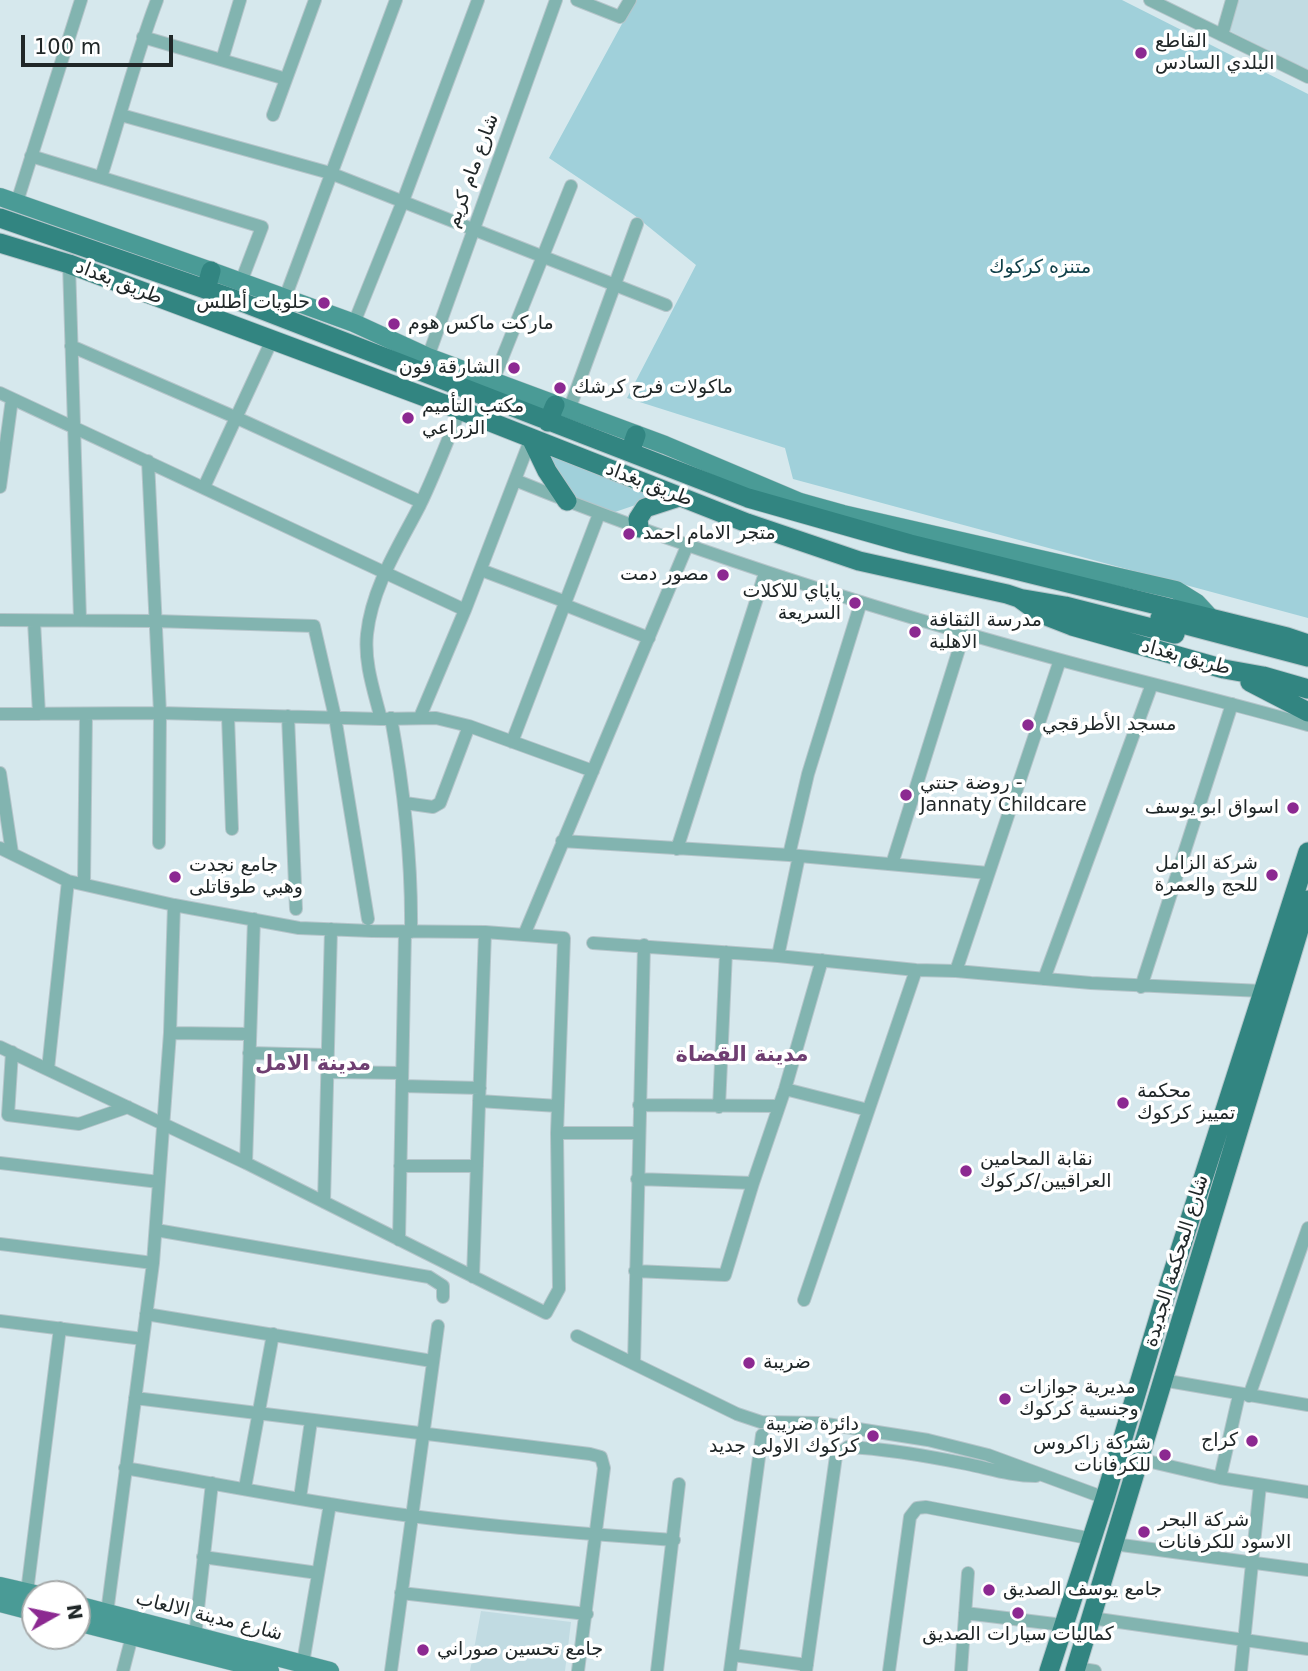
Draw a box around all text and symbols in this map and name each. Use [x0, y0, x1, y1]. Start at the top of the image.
scale bar [24, 21, 177, 65]
place label: القاطع البلدي السادس [1155, 31, 1274, 75]
text: 100 m [34, 35, 101, 59]
marker: القاطع البلدي السادس [1133, 45, 1149, 61]
street label: شارع مام كريم [442, 111, 504, 231]
street label: طريق بغداد [72, 256, 166, 310]
park label: متنزه كركوك [989, 257, 1091, 279]
place label: حلويات أطلس [196, 292, 310, 314]
marker: حلويات أطلس [316, 295, 332, 311]
place label: ماركت ماكس هوم [408, 313, 554, 335]
marker: ماركت ماكس هوم [386, 316, 402, 332]
place label: الشارقة فون [399, 357, 500, 379]
marker: الشارقة فون [506, 360, 522, 376]
place label: ماكولات فرح كرشك [574, 377, 733, 399]
marker: ماكولات فرح كرشك [552, 380, 568, 396]
place label: مكتب التأميم الزراعي [422, 396, 524, 440]
marker: مكتب التأميم الزراعي [400, 410, 416, 426]
street label: طريق بغداد [602, 458, 696, 512]
place label: متجر الامام احمد [643, 523, 776, 545]
marker: متجر الامام احمد [621, 526, 637, 542]
place label: مصور دمت [620, 564, 709, 586]
marker: مصور دمت [715, 567, 731, 583]
place label: پاپاي للاكلات السريعة [743, 581, 841, 625]
marker: پاپاي للاكلات السريعة [847, 595, 863, 611]
place label: مدرسة الثقافة الاهلية [929, 610, 1042, 654]
marker: مدرسة الثقافة الاهلية [907, 624, 923, 640]
street label: طريق بغداد [1139, 635, 1233, 681]
place label: مسجد الأطرقجي [1042, 714, 1176, 736]
marker: مسجد الأطرقجي [1020, 717, 1036, 733]
place label: روضة جنتي - Jannaty Childcare [920, 773, 1087, 817]
marker: روضة جنتي - Jannaty Childcare [898, 787, 914, 803]
place label: اسواق ابو يوسف [1145, 797, 1279, 819]
marker: اسواق ابو يوسف [1285, 800, 1301, 816]
place label: شركة الزامل للحج والعمرة [1155, 853, 1258, 897]
place label: جامع نجدت وهبي طوقاتلى [189, 855, 303, 899]
marker: شركة الزامل للحج والعمرة [1264, 867, 1280, 883]
marker: جامع نجدت وهبي طوقاتلى [167, 869, 183, 885]
district label: مدينة القضاة [676, 1043, 808, 1069]
district label: مدينة الامل [255, 1052, 371, 1078]
place label: محكمة تمييز كركوك [1137, 1081, 1235, 1125]
marker: محكمة تمييز كركوك [1115, 1095, 1131, 1111]
place label: نقابة المحامين العراقيين/كركوك [980, 1149, 1111, 1193]
marker: نقابة المحامين العراقيين/كركوك [958, 1163, 974, 1179]
street label: شارع المحكمة الجديدة [1140, 1172, 1214, 1350]
place label: ضريبة [763, 1352, 811, 1374]
marker: ضريبة [741, 1355, 757, 1371]
place label: مديرية جوازات وجنسية كركوك [1019, 1377, 1139, 1421]
marker: مديرية جوازات وجنسية كركوك [997, 1391, 1013, 1407]
place label: دائرة ضريبة كركوك الاولی جدید [709, 1414, 859, 1458]
marker: دائرة ضريبة كركوك الاولی جدید [865, 1428, 881, 1444]
place label: كراج [1201, 1430, 1238, 1452]
place label: شركة زاكروس للكرفانات [1033, 1433, 1151, 1477]
marker: كراج [1244, 1433, 1260, 1449]
marker: شركة زاكروس للكرفانات [1157, 1447, 1173, 1463]
place label: شركة البحر الاسود للكرفانات [1158, 1510, 1291, 1554]
marker: شركة البحر الاسود للكرفانات [1136, 1524, 1152, 1540]
place label: جامع يوسف الصديق [1003, 1579, 1162, 1601]
north arrow [21, 1580, 91, 1650]
marker: جامع يوسف الصديق [981, 1582, 997, 1598]
street label: شارع مدينة الالعاب [133, 1588, 285, 1646]
text: N [63, 1602, 87, 1622]
marker: كماليات سيارات الصديق [1010, 1605, 1026, 1621]
place label: كماليات سيارات الصديق [922, 1624, 1114, 1646]
place label: جامع تحسين صوراني [437, 1639, 603, 1661]
marker: جامع تحسين صوراني [415, 1642, 431, 1658]

